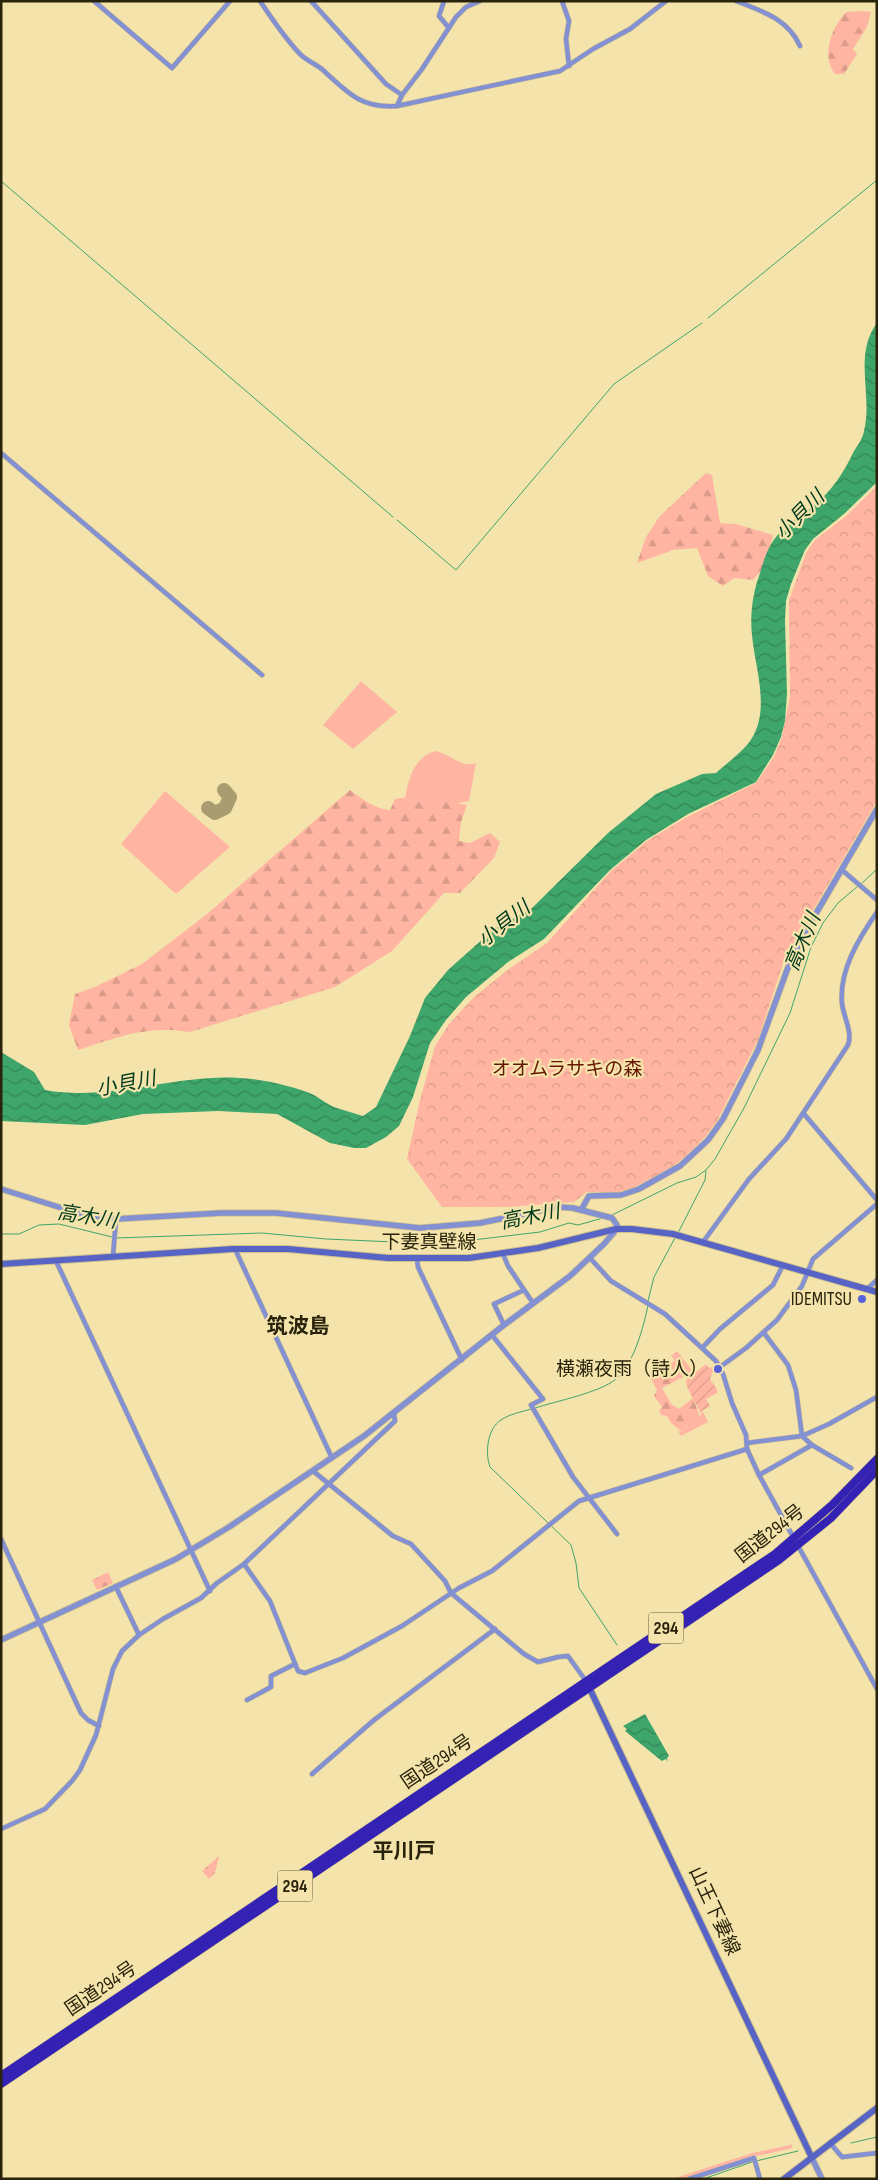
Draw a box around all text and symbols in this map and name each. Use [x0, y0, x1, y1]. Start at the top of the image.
water label: 小貝川 [770, 484, 831, 545]
water label: 小貝川 [473, 895, 537, 952]
water label: 高木川 [780, 908, 827, 974]
park label: オオムラサキの森 [492, 1058, 642, 1081]
water label: 小貝川 [94, 1066, 160, 1102]
water label: 高木川 [498, 1199, 564, 1235]
water label: 高木川 [55, 1200, 120, 1234]
street label: 下妻真壁線 [381, 1231, 477, 1254]
place label: IDEMITSU [791, 1288, 852, 1311]
marker: IDEMITSU [856, 1293, 868, 1305]
district label: 筑波島 [267, 1314, 330, 1339]
place label: 横瀬夜雨（詩人） [556, 1358, 708, 1381]
marker: 横瀬夜雨（詩人） [712, 1363, 724, 1375]
street label: 国道294号 [731, 1500, 809, 1568]
road number: 294 [648, 1612, 684, 1644]
street label: 国道294号 [397, 1730, 477, 1794]
district label: 平川戸 [373, 1839, 436, 1864]
street label: 山王下妻線 [683, 1863, 745, 1959]
road number: 294 [278, 1870, 312, 1902]
street label: 国道294号 [61, 1957, 141, 2021]

